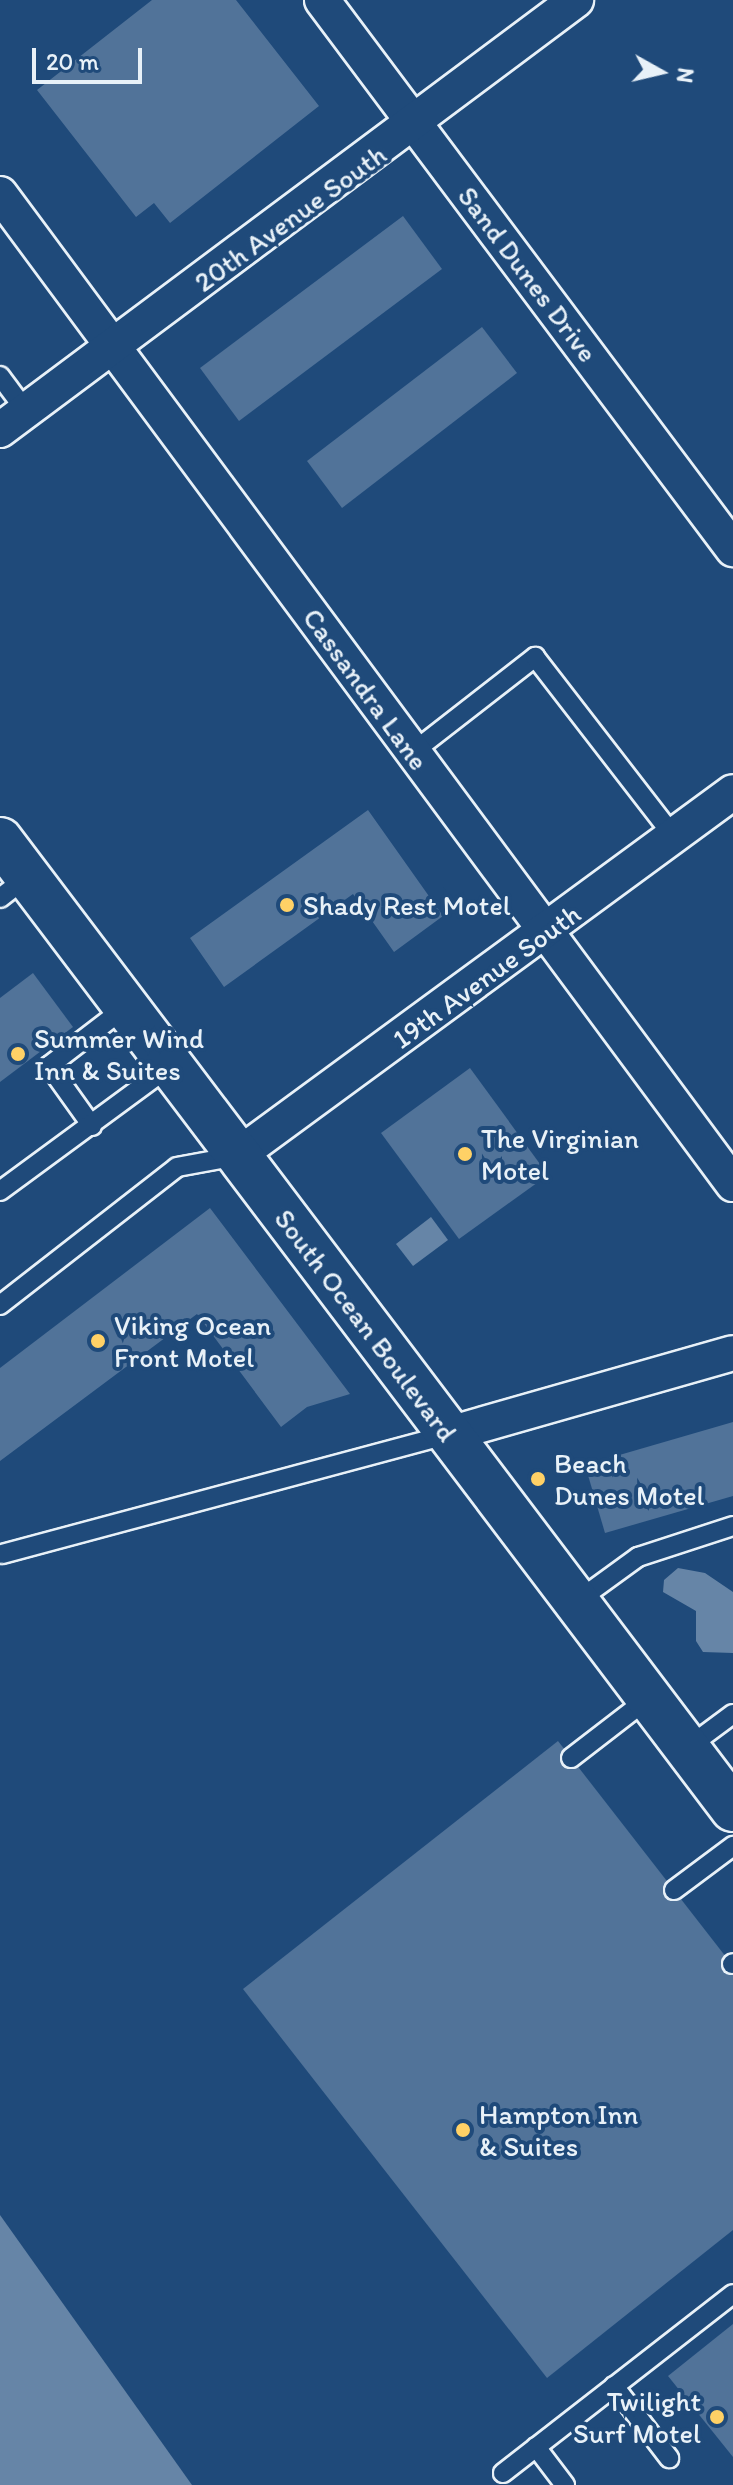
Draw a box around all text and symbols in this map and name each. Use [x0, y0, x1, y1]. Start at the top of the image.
scale bar [36, 32, 146, 82]
north arrow [621, 32, 701, 112]
text: 20 m [46, 47, 99, 76]
text: N [671, 66, 700, 85]
street label: 20th Avenue South [188, 138, 392, 298]
street label: Sand Dunes Drive [451, 179, 605, 369]
street label: Cassandra Lane [296, 602, 436, 776]
place label: Shady Rest Motel [303, 888, 510, 922]
marker: Shady Rest Motel [278, 896, 296, 914]
street label: 19th Avenue South [386, 897, 586, 1055]
place label: Summer Wind Inn & Suites [34, 1021, 204, 1087]
marker: Summer Wind Inn & Suites [9, 1045, 27, 1063]
place label: The Virginian Motel [481, 1121, 641, 1187]
marker: The Virginian Motel [456, 1145, 474, 1163]
street label: South Ocean Boulevard [268, 1203, 464, 1447]
place label: Viking Ocean Front Motel [114, 1308, 270, 1374]
marker: Viking Ocean Front Motel [89, 1332, 107, 1350]
place label: Beach Dunes Motel [554, 1446, 704, 1512]
marker: Beach Dunes Motel [529, 1470, 547, 1488]
place label: Hampton Inn & Suites [479, 2097, 638, 2163]
marker: Hampton Inn & Suites [454, 2121, 472, 2139]
place label: Twilight Surf Motel [574, 2384, 701, 2450]
marker: Twilight Surf Motel [708, 2408, 726, 2426]

